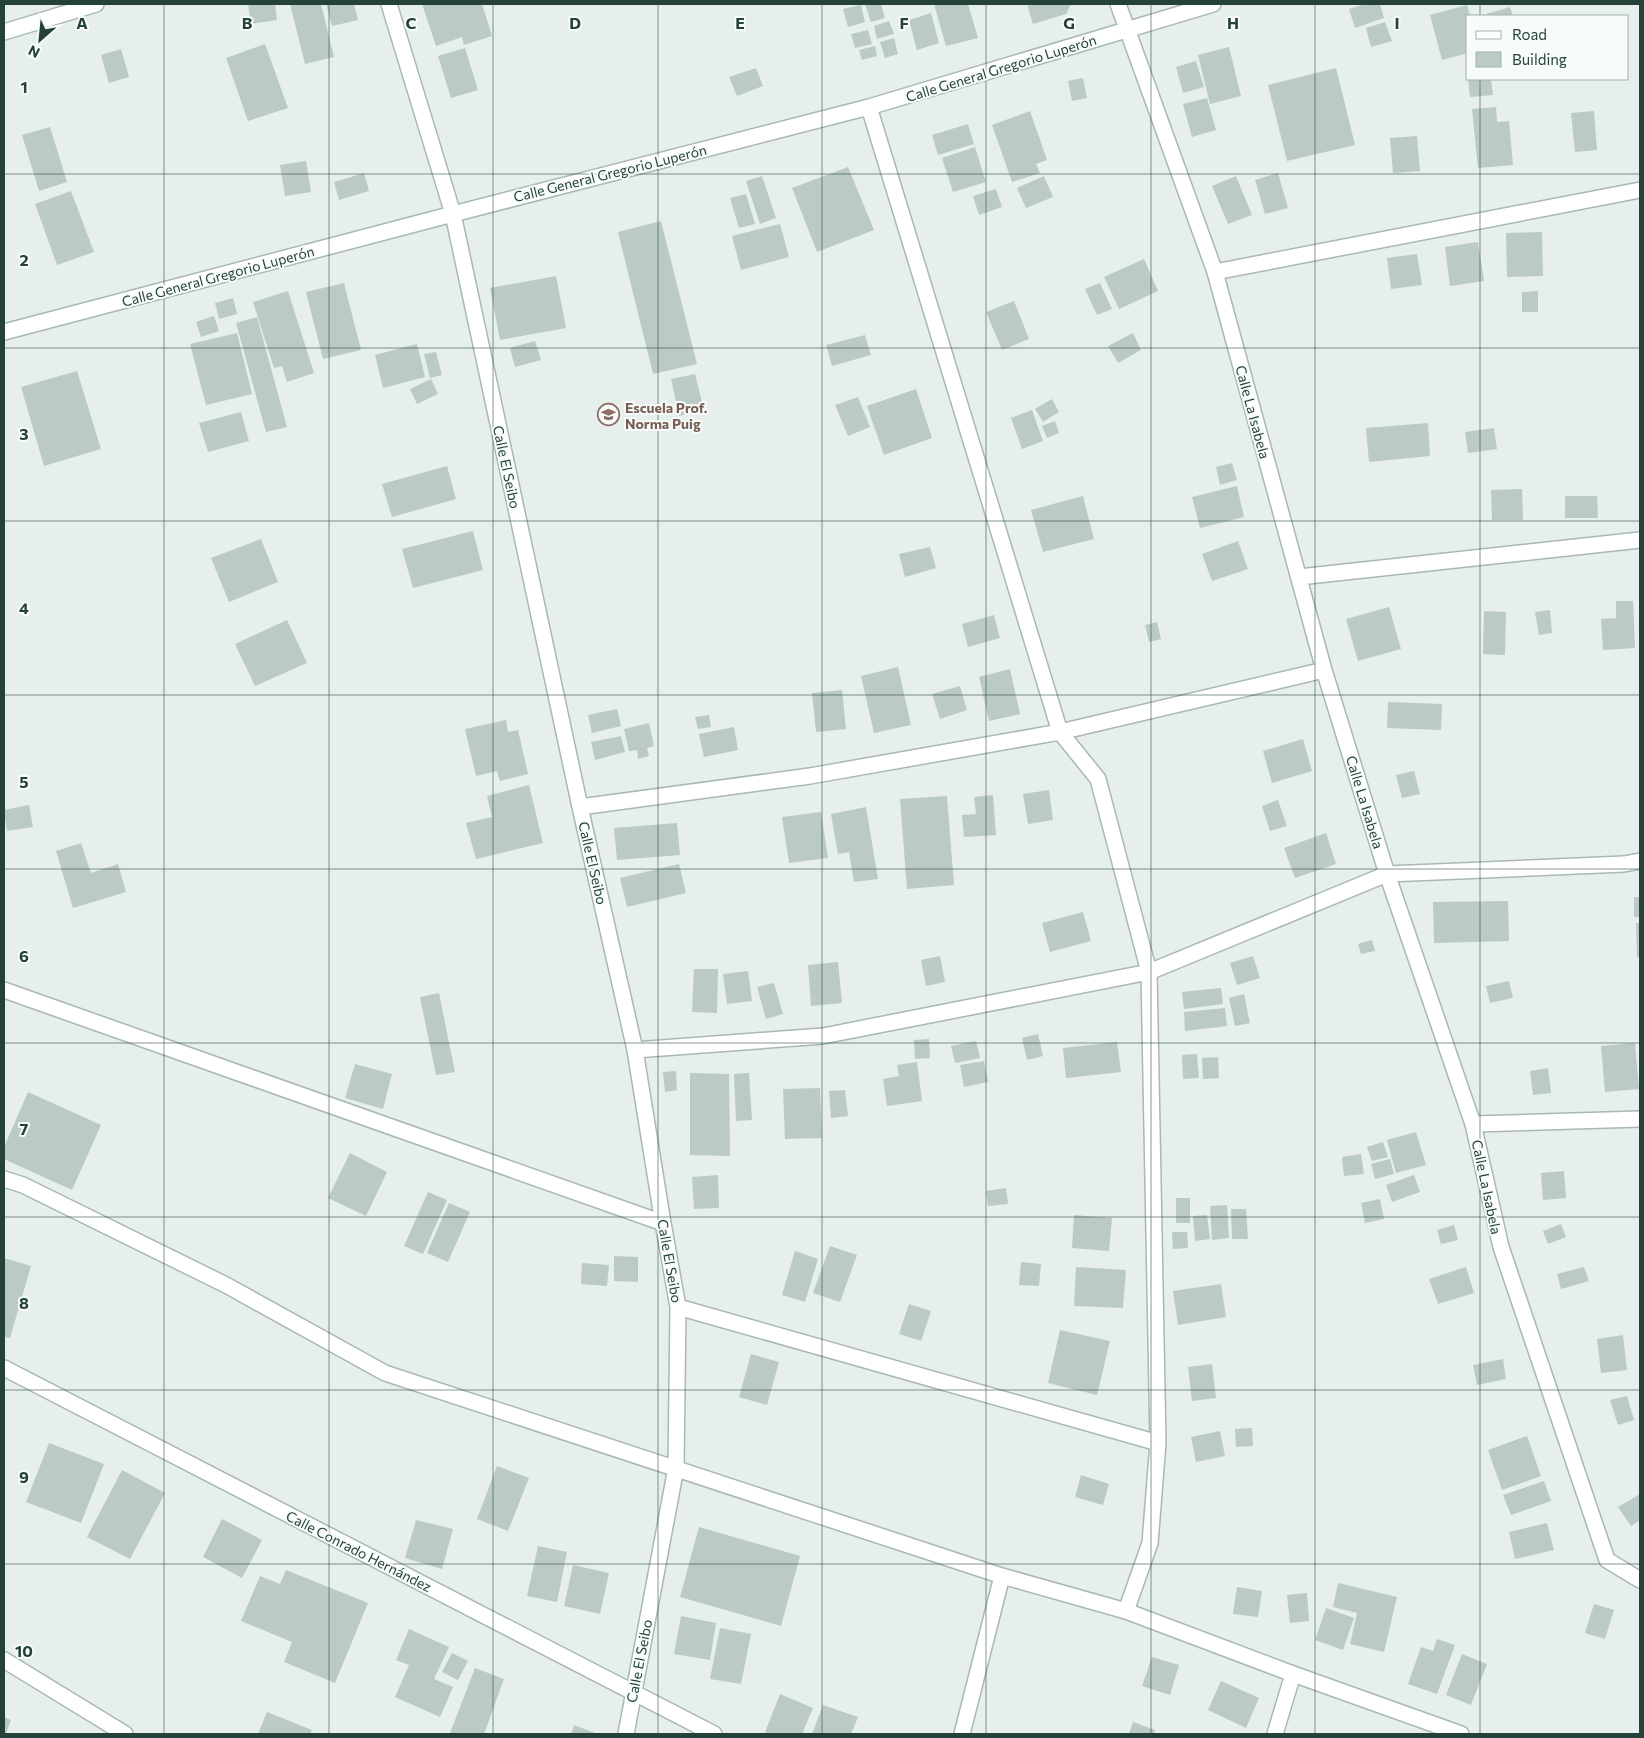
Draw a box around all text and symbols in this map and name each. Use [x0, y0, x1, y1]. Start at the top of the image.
text: A [76, 13, 88, 32]
text: B [242, 13, 253, 32]
text: C [406, 13, 417, 32]
text: D [569, 13, 581, 32]
text: E [735, 13, 745, 32]
text: F [899, 13, 909, 32]
text: G [1063, 13, 1075, 32]
text: H [1227, 13, 1239, 32]
text: I [1394, 13, 1400, 32]
north arrow [15, 15, 65, 65]
legend [1466, 15, 1629, 80]
text: Road [1512, 25, 1547, 43]
street label: Calle General Gregorio Luperón [904, 31, 1098, 105]
text: N [25, 42, 42, 62]
text: Building [1512, 50, 1567, 68]
text: 1 [20, 77, 28, 96]
street label: Calle General Gregorio Luperón [512, 141, 708, 205]
street label: Calle General Gregorio Luperón [120, 242, 316, 310]
text: 2 [19, 250, 29, 269]
street label: Calle La Isabela [1232, 363, 1274, 461]
place label: Escuela Prof. Norma Puig [625, 399, 708, 432]
school or university icon: Escuela Prof. Norma Puig [597, 403, 621, 427]
text: 3 [19, 424, 29, 443]
street label: Calle El Seibo [490, 424, 524, 510]
text: 4 [19, 598, 29, 617]
street label: Calle La Isabela [1343, 753, 1387, 851]
text: 5 [19, 772, 29, 791]
street label: Calle El Seibo [575, 820, 611, 906]
text: 6 [19, 946, 29, 965]
text: 7 [20, 1119, 29, 1138]
street label: Calle La Isabela [1469, 1138, 1505, 1236]
street label: Calle El Seibo [654, 1218, 686, 1304]
text: 8 [19, 1293, 29, 1312]
text: 9 [19, 1467, 29, 1486]
street label: Calle Conrado Hernández [283, 1507, 435, 1595]
street label: Calle El Seibo [623, 1618, 655, 1704]
text: 10 [15, 1641, 33, 1660]

